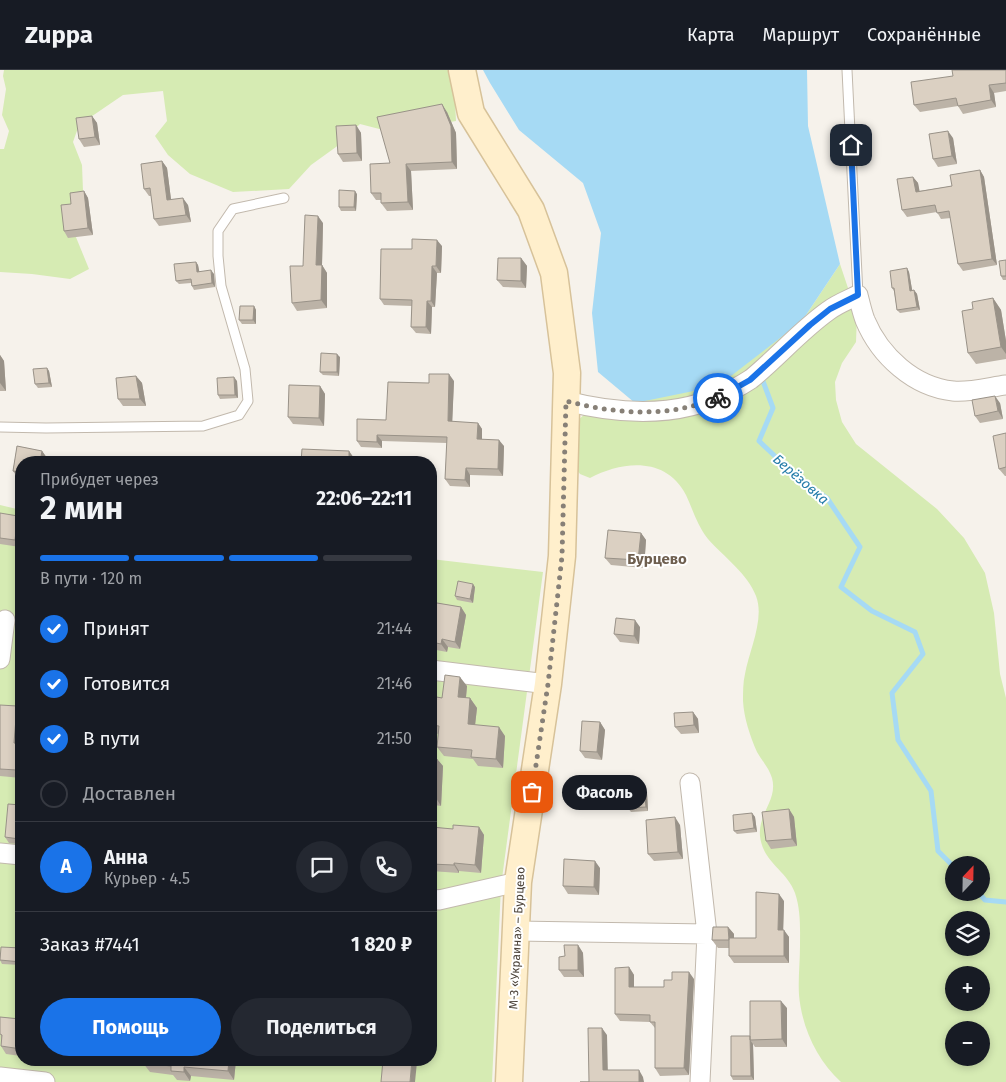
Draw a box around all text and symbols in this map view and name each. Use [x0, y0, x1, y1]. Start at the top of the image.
text: Zuppa [25, 21, 93, 49]
text: Карта [687, 24, 735, 46]
text: Маршрут [763, 24, 839, 46]
text: Сохранённые [867, 24, 981, 46]
pin [830, 124, 872, 166]
icon: home [837, 131, 865, 159]
courier [693, 373, 743, 423]
icon: bike [704, 384, 732, 412]
water label: Берёзовка [769, 451, 832, 508]
text: Прибудет через [40, 470, 159, 489]
text: 22:06–22:11 [316, 487, 412, 510]
text: 2 мин [40, 489, 123, 527]
district label: Бурцево [627, 550, 687, 568]
text: В пути · 120 m [40, 569, 142, 588]
icon: check [40, 615, 68, 643]
text: Принят [83, 617, 149, 640]
text: 21:44 [377, 619, 412, 638]
icon: check [40, 670, 68, 698]
text: Готовится [83, 672, 170, 695]
text: 21:46 [377, 674, 412, 693]
icon: check [40, 725, 68, 753]
text: В пути [83, 727, 140, 750]
text: 21:50 [377, 729, 412, 748]
pin [511, 771, 553, 813]
callout: Фасоль [562, 774, 647, 810]
icon: bag [518, 778, 546, 806]
text: Доставлен [83, 782, 176, 805]
text: Фасоль [576, 783, 633, 802]
button: chat [296, 841, 348, 893]
button: phone [360, 841, 412, 893]
text: Анна [104, 846, 148, 869]
text: А [60, 855, 72, 878]
north arrow [945, 856, 990, 901]
map controls [945, 856, 990, 1066]
street label: М-3 «Украина» – Бурцево [506, 866, 528, 1010]
text: Курьер · 4.5 [104, 869, 190, 888]
button: layers [945, 911, 990, 956]
text: Заказ #7441 [40, 933, 140, 956]
text: 1 820 ₽ [351, 933, 412, 956]
button: + [945, 966, 990, 1011]
button: Помощь [40, 998, 221, 1056]
button: Поделиться [231, 998, 412, 1056]
button: − [945, 1021, 990, 1066]

